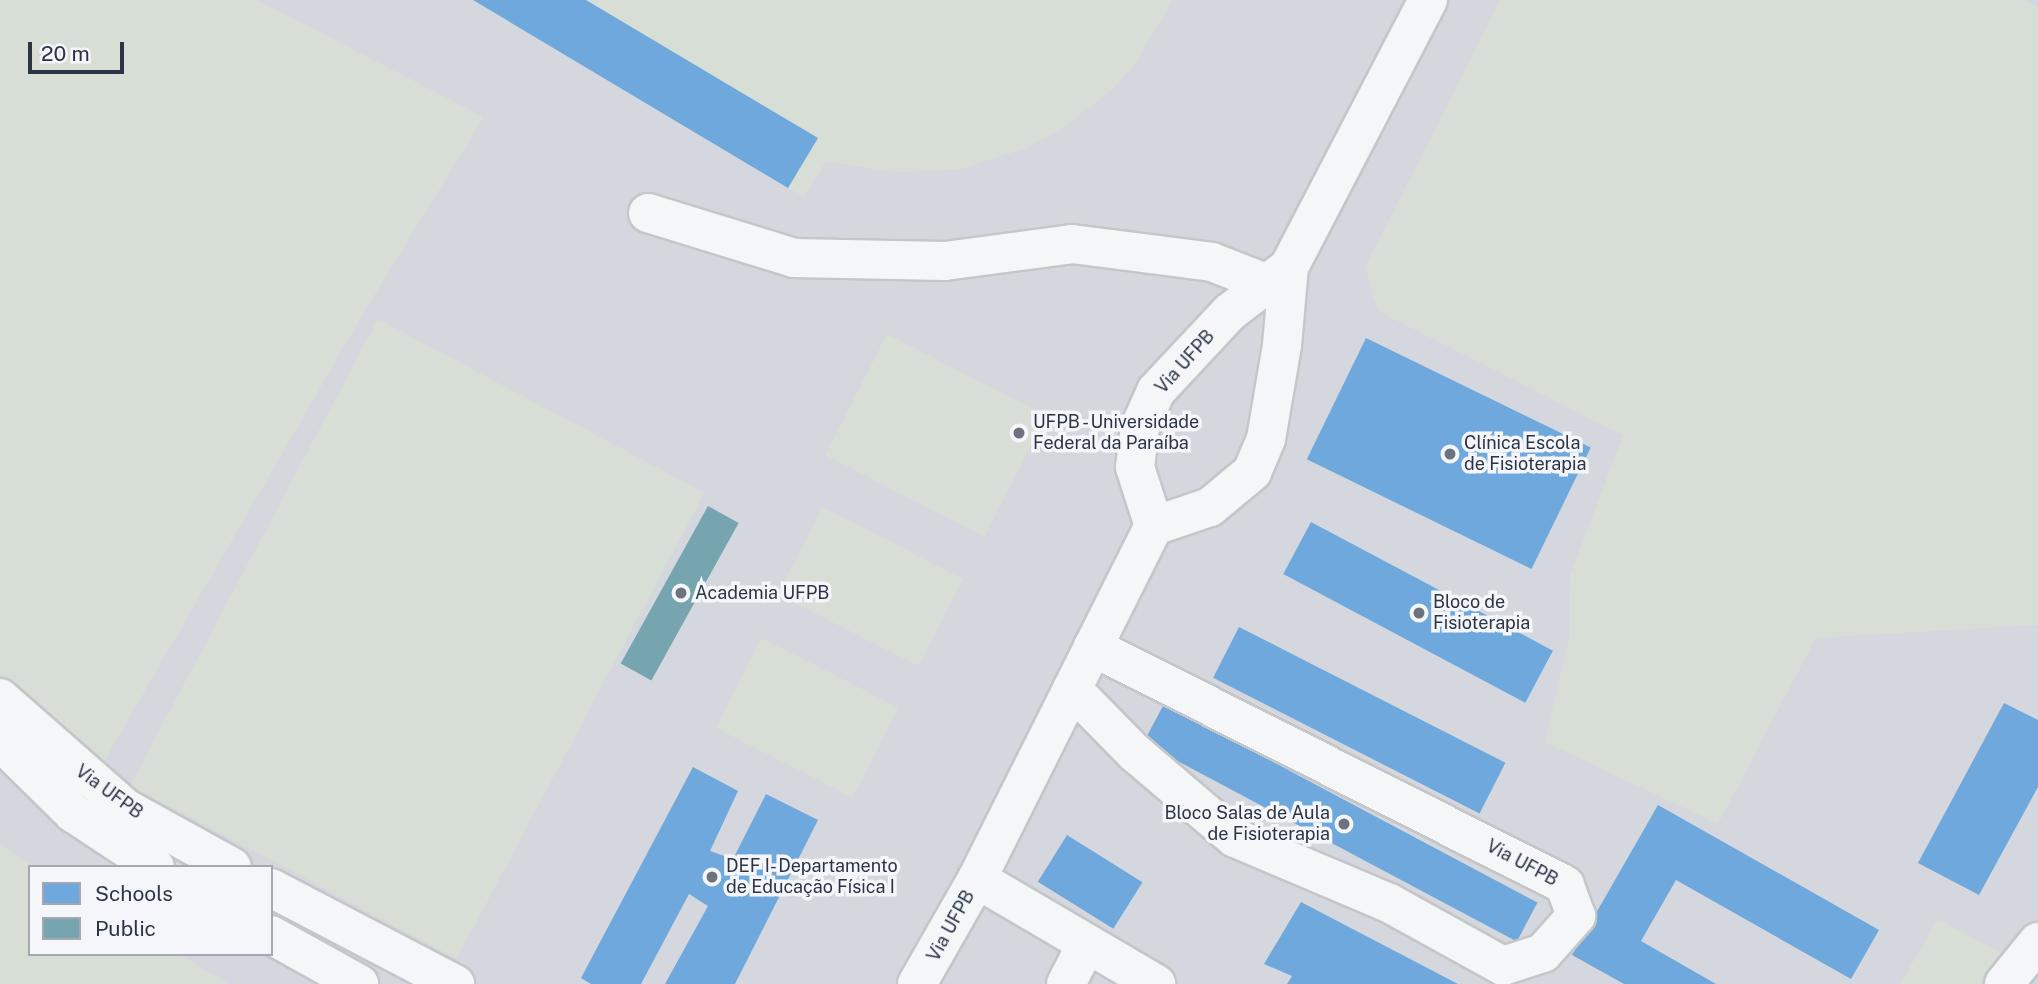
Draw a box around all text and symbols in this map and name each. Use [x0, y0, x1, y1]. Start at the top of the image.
scale bar [32, 28, 128, 72]
text: 20 m [41, 41, 90, 66]
street label: Via UFPB [1151, 326, 1219, 398]
place label: UFPB - Universidade Federal da Paraíba [1033, 412, 1204, 454]
marker: UFPB - Universidade Federal da Paraíba [1011, 425, 1027, 441]
place label: Clínica Escola de Fisioterapia [1464, 433, 1587, 476]
marker: Clínica Escola de Fisioterapia [1442, 446, 1458, 462]
place label: Academia UFPB [695, 582, 829, 604]
marker: Academia UFPB [673, 585, 689, 601]
place label: Bloco de Fisioterapia [1433, 592, 1530, 634]
marker: Bloco de Fisioterapia [1411, 605, 1427, 621]
street label: Via UFPB [71, 760, 147, 824]
place label: Bloco Salas de Aula de Fisioterapia [1164, 803, 1330, 846]
marker: Bloco Salas de Aula de Fisioterapia [1336, 816, 1352, 832]
street label: Via UFPB [1483, 835, 1561, 891]
place label: DEF I- Departamento de Educação Física I [726, 856, 901, 898]
legend [28, 865, 273, 956]
marker: DEF I- Departamento de Educação Física I [704, 869, 720, 885]
text: Schools [95, 881, 173, 906]
street label: Via UFPB [923, 887, 979, 965]
text: Public [95, 916, 156, 941]

